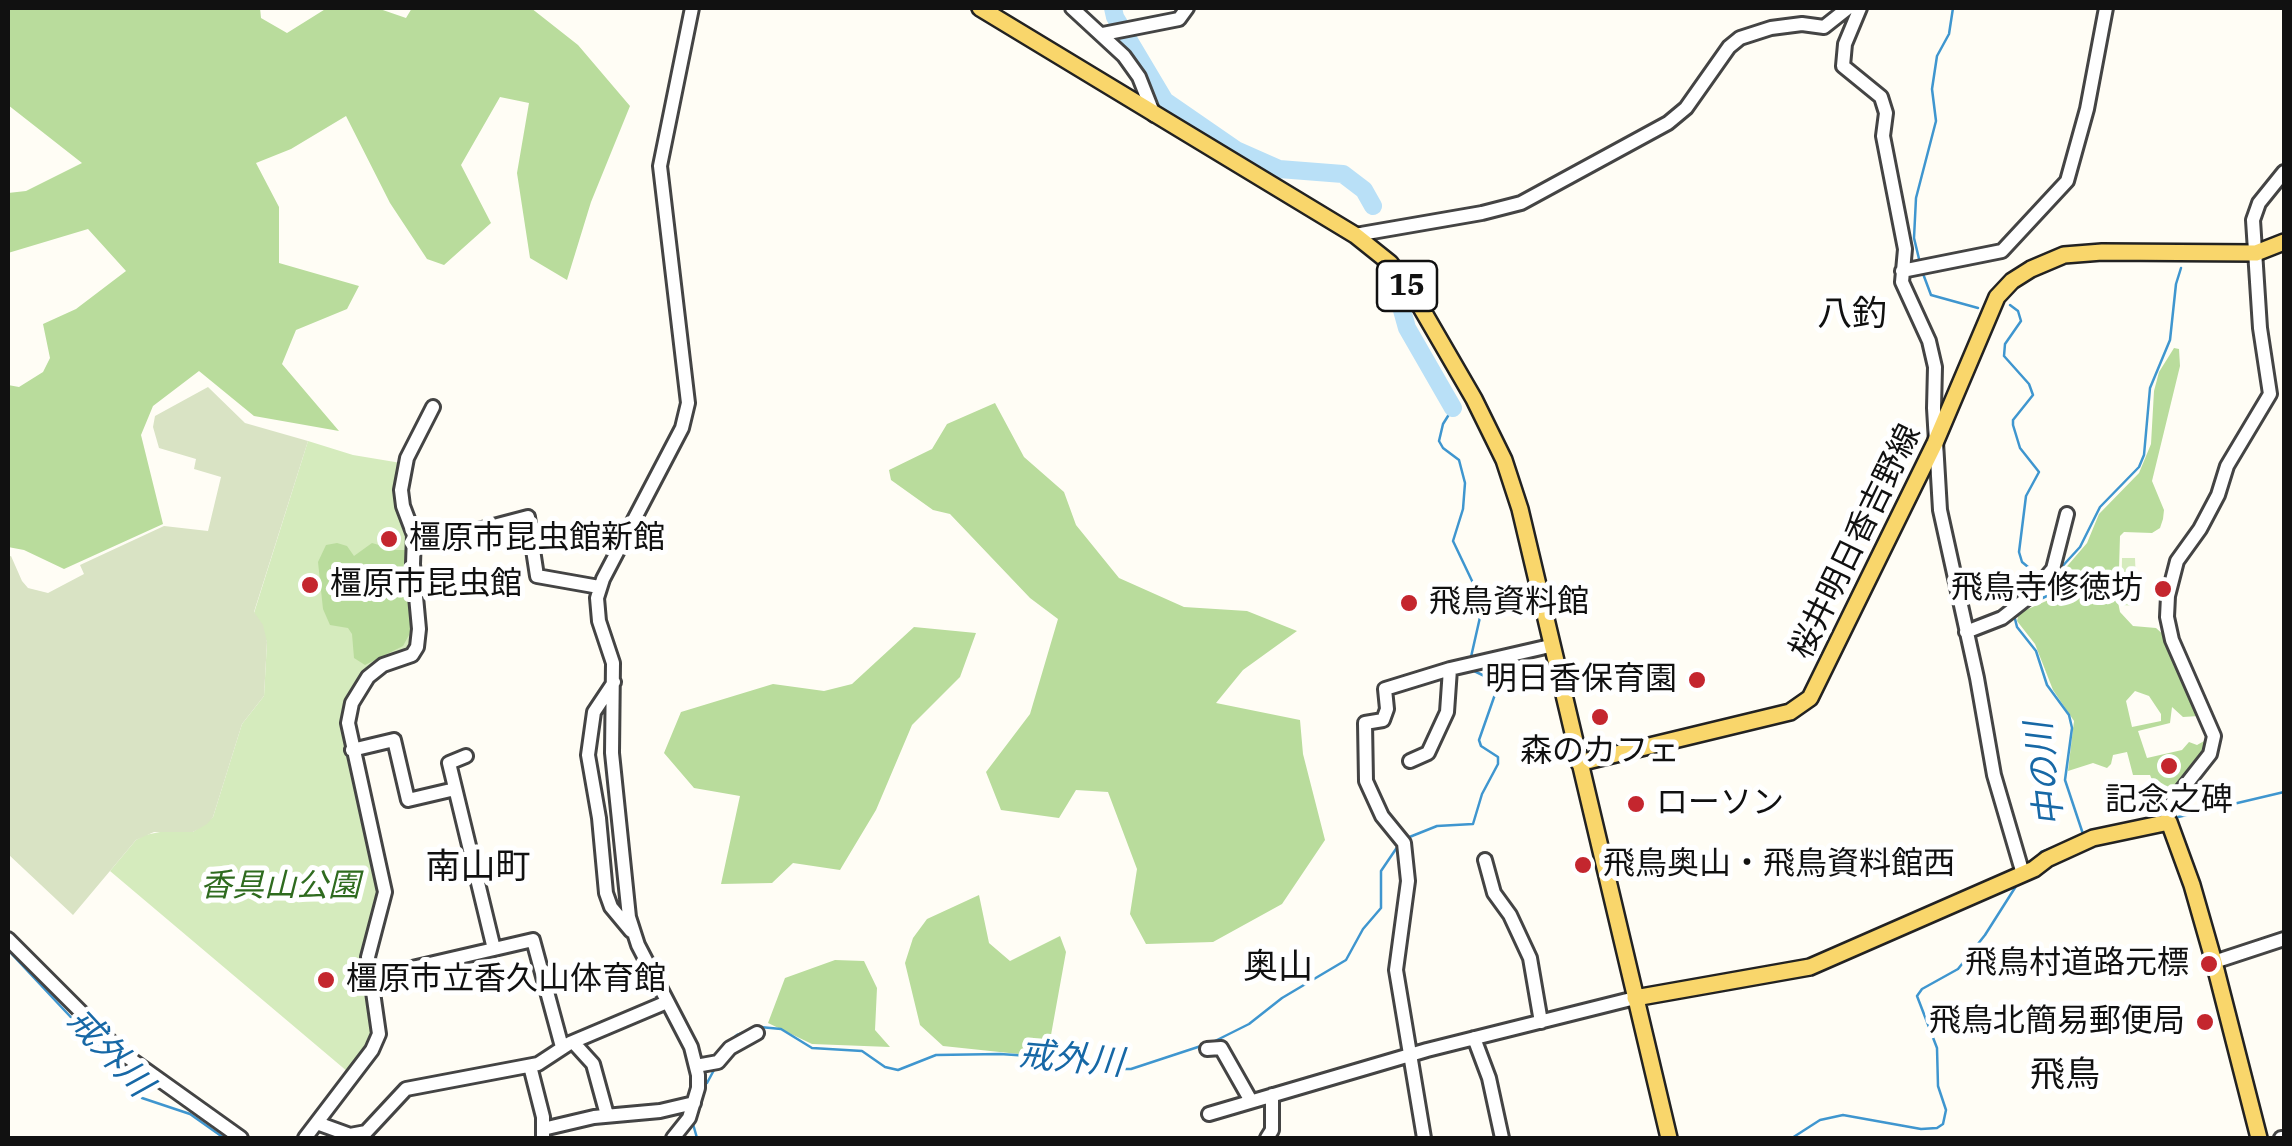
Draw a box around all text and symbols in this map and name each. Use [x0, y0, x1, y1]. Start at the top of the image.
road number: 15 [1377, 261, 1437, 311]
district label: 八釣 [1817, 294, 1887, 336]
street label: 桜井明日香吉野線 [1783, 419, 1929, 665]
place label: 橿原市昆虫館新館 [409, 520, 665, 558]
marker: 橿原市昆虫館新館 [378, 528, 400, 550]
place label: 橿原市昆虫館 [330, 566, 522, 604]
place label: 飛鳥寺修徳坊 [1951, 570, 2143, 608]
marker: 橿原市昆虫館 [299, 574, 321, 596]
marker: 飛鳥寺修徳坊 [2152, 578, 2174, 600]
place label: 飛鳥資料館 [1429, 584, 1589, 622]
marker: 飛鳥資料館 [1398, 592, 1420, 614]
place label: 明日香保育園 [1485, 661, 1677, 699]
marker: 明日香保育園 [1686, 669, 1708, 691]
marker: 森のカフェ [1589, 706, 1611, 728]
water label: 中の川 [2019, 719, 2073, 829]
place label: 森のカフェ [1520, 733, 1680, 771]
marker: 記念之碑 [2158, 755, 2180, 777]
place label: 記念之碑 [2105, 782, 2233, 820]
place label: ローソン [1656, 785, 1784, 823]
marker: ローソン [1625, 793, 1647, 815]
place label: 飛鳥奥山・飛鳥資料館西 [1603, 846, 1955, 884]
district label: 南山町 [426, 847, 530, 889]
marker: 飛鳥奥山・飛鳥資料館西 [1572, 854, 1594, 876]
park label: 香具山公園 [200, 868, 360, 906]
place label: 飛鳥村道路元標 [1965, 945, 2189, 983]
district label: 奥山 [1243, 947, 1313, 989]
marker: 飛鳥村道路元標 [2198, 953, 2220, 975]
place label: 橿原市立香久山体育館 [346, 961, 666, 999]
marker: 橿原市立香久山体育館 [315, 969, 337, 991]
water label: 戒外川 [58, 1000, 160, 1106]
place label: 飛鳥北簡易郵便局 [1929, 1003, 2185, 1041]
marker: 飛鳥北簡易郵便局 [2194, 1011, 2216, 1033]
water label: 戒外川 [1017, 1035, 1125, 1085]
district label: 飛鳥 [2030, 1055, 2100, 1097]

